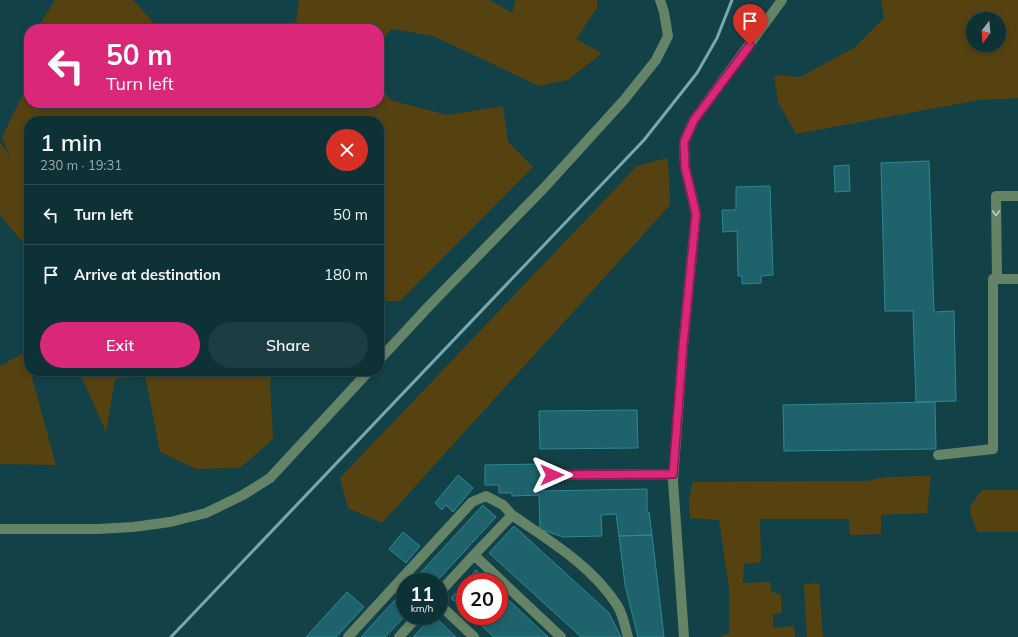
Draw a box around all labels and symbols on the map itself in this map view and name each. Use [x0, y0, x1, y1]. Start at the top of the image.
pin [733, 4, 767, 45]
north arrow [966, 12, 1006, 52]
one-way arrow [992, 210, 1000, 216]
position arrow [531, 454, 573, 496]
speed limit sign: 20 [456, 573, 508, 625]

